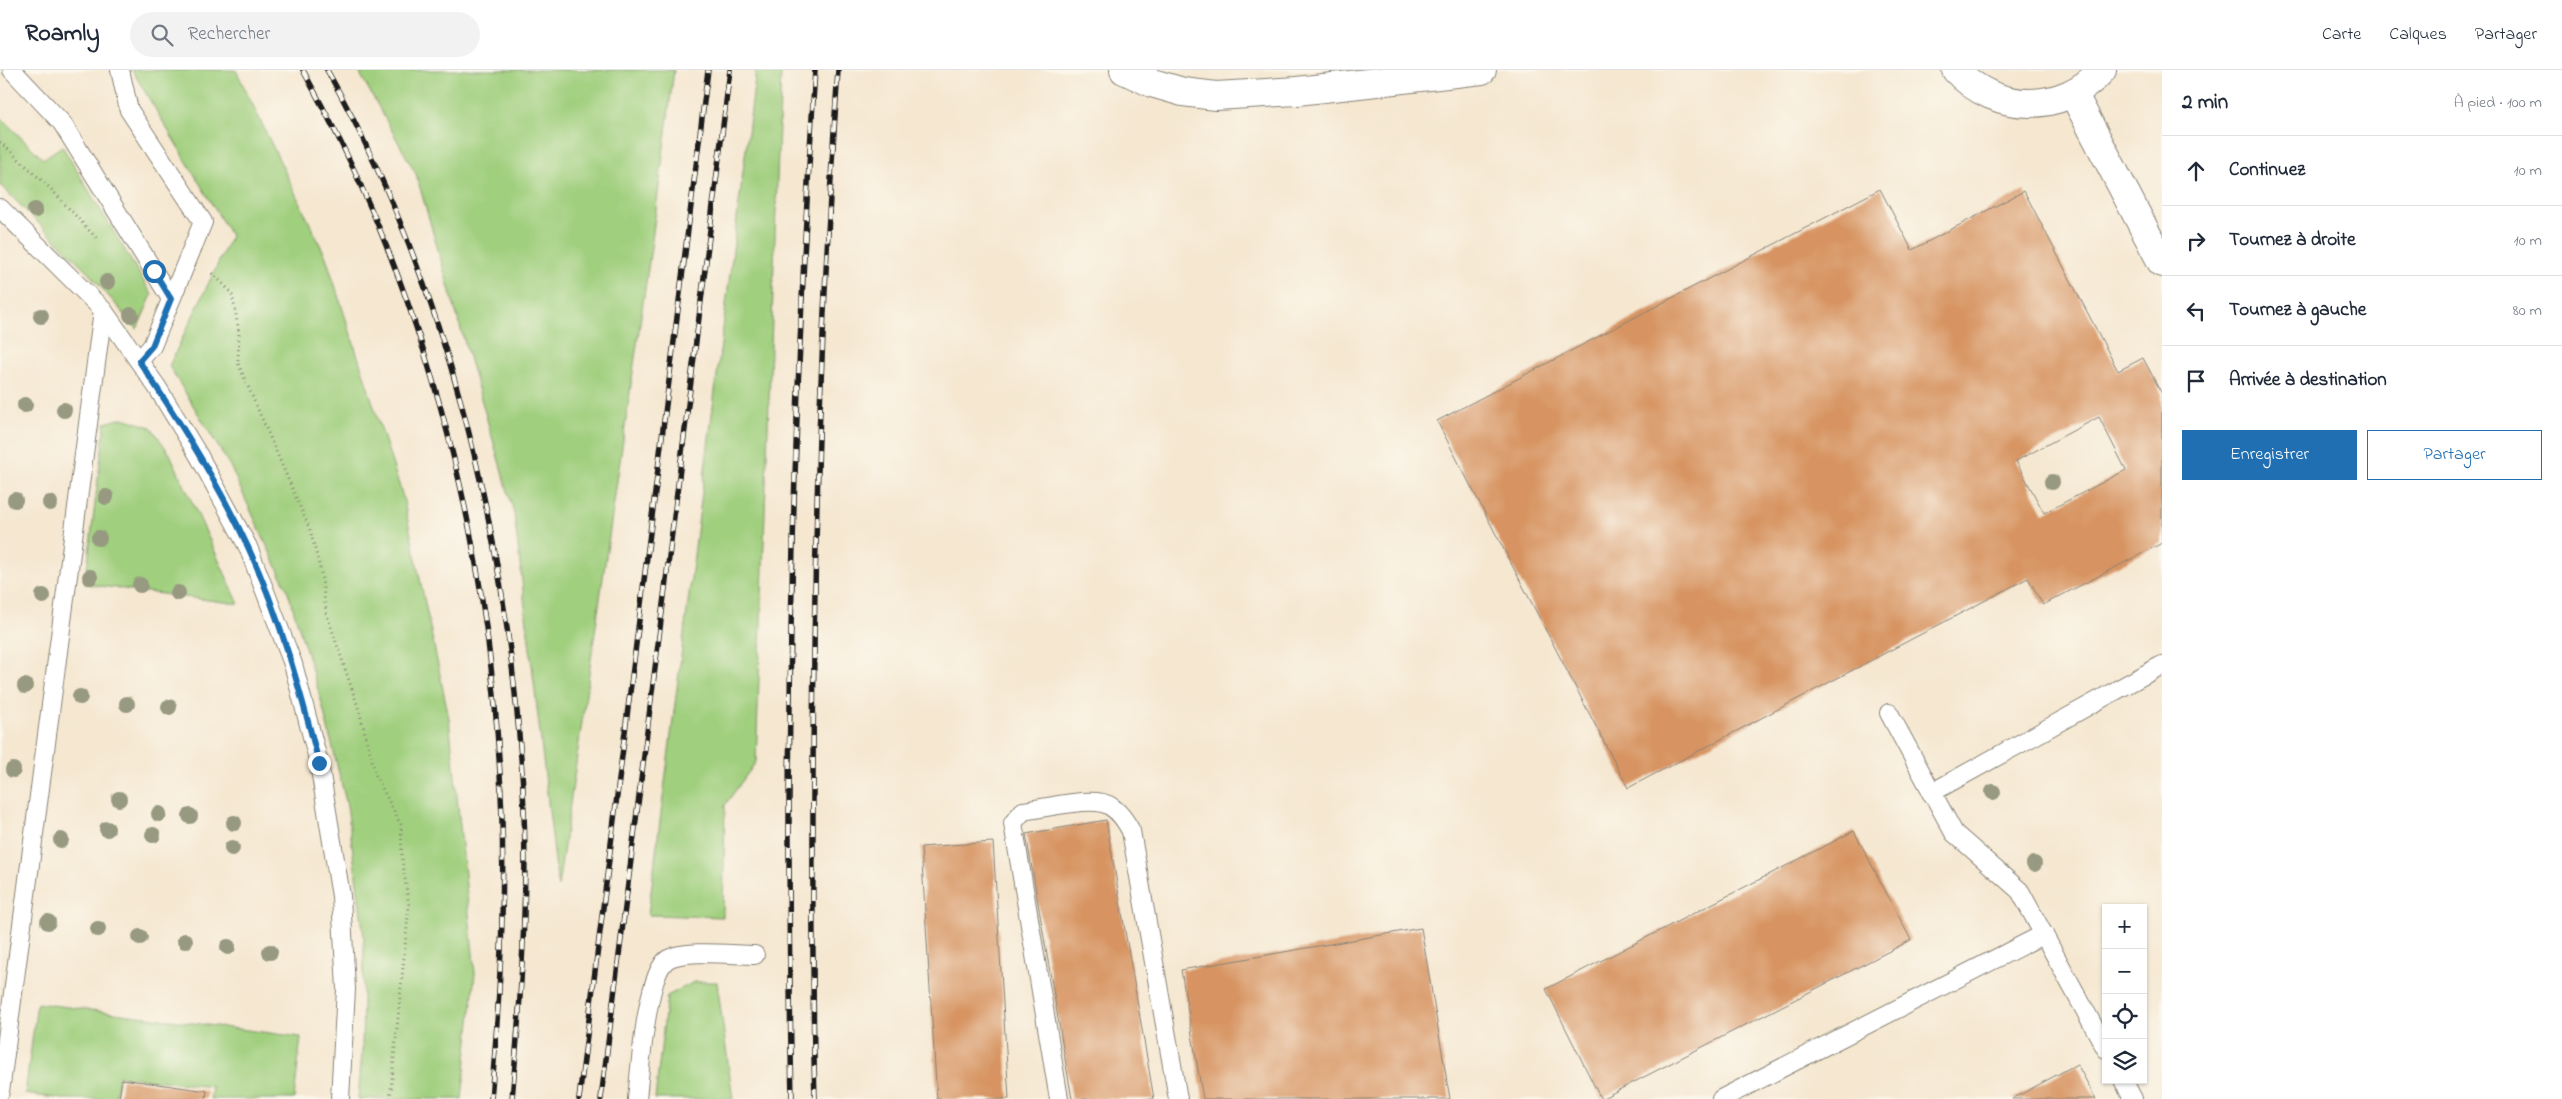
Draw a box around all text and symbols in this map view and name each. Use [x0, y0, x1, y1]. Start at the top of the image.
search box [130, 12, 480, 57]
text: Roamly [25, 17, 100, 52]
icon: search [148, 21, 176, 49]
text: Rechercher [188, 21, 270, 48]
text: Carte [2322, 22, 2361, 48]
text: Calques [2389, 22, 2447, 48]
text: Partager [2475, 22, 2537, 48]
text: 2 min [2182, 88, 2228, 118]
text: À pied · 100 m [2454, 91, 2542, 115]
icon: ahead [2182, 157, 2210, 185]
text: Continuez [2229, 157, 2305, 184]
text: 10 m [2514, 159, 2542, 183]
icon: right [2182, 227, 2210, 255]
text: Tournez à droite [2229, 227, 2355, 254]
text: 10 m [2514, 229, 2542, 253]
route start [143, 260, 166, 283]
icon: left [2182, 297, 2210, 325]
text: Tournez à gauche [2229, 297, 2366, 324]
text: 80 m [2513, 299, 2542, 323]
icon: arrive [2182, 367, 2210, 395]
text: Arrivée à destination [2229, 367, 2387, 394]
button: Enregistrer [2182, 430, 2357, 480]
button: Partager [2367, 430, 2542, 480]
route end [308, 752, 331, 775]
map controls [2102, 904, 2147, 1084]
button: + [2102, 904, 2147, 949]
button: − [2102, 949, 2147, 994]
button: locate [2102, 994, 2147, 1039]
button: layers [2102, 1039, 2147, 1084]

